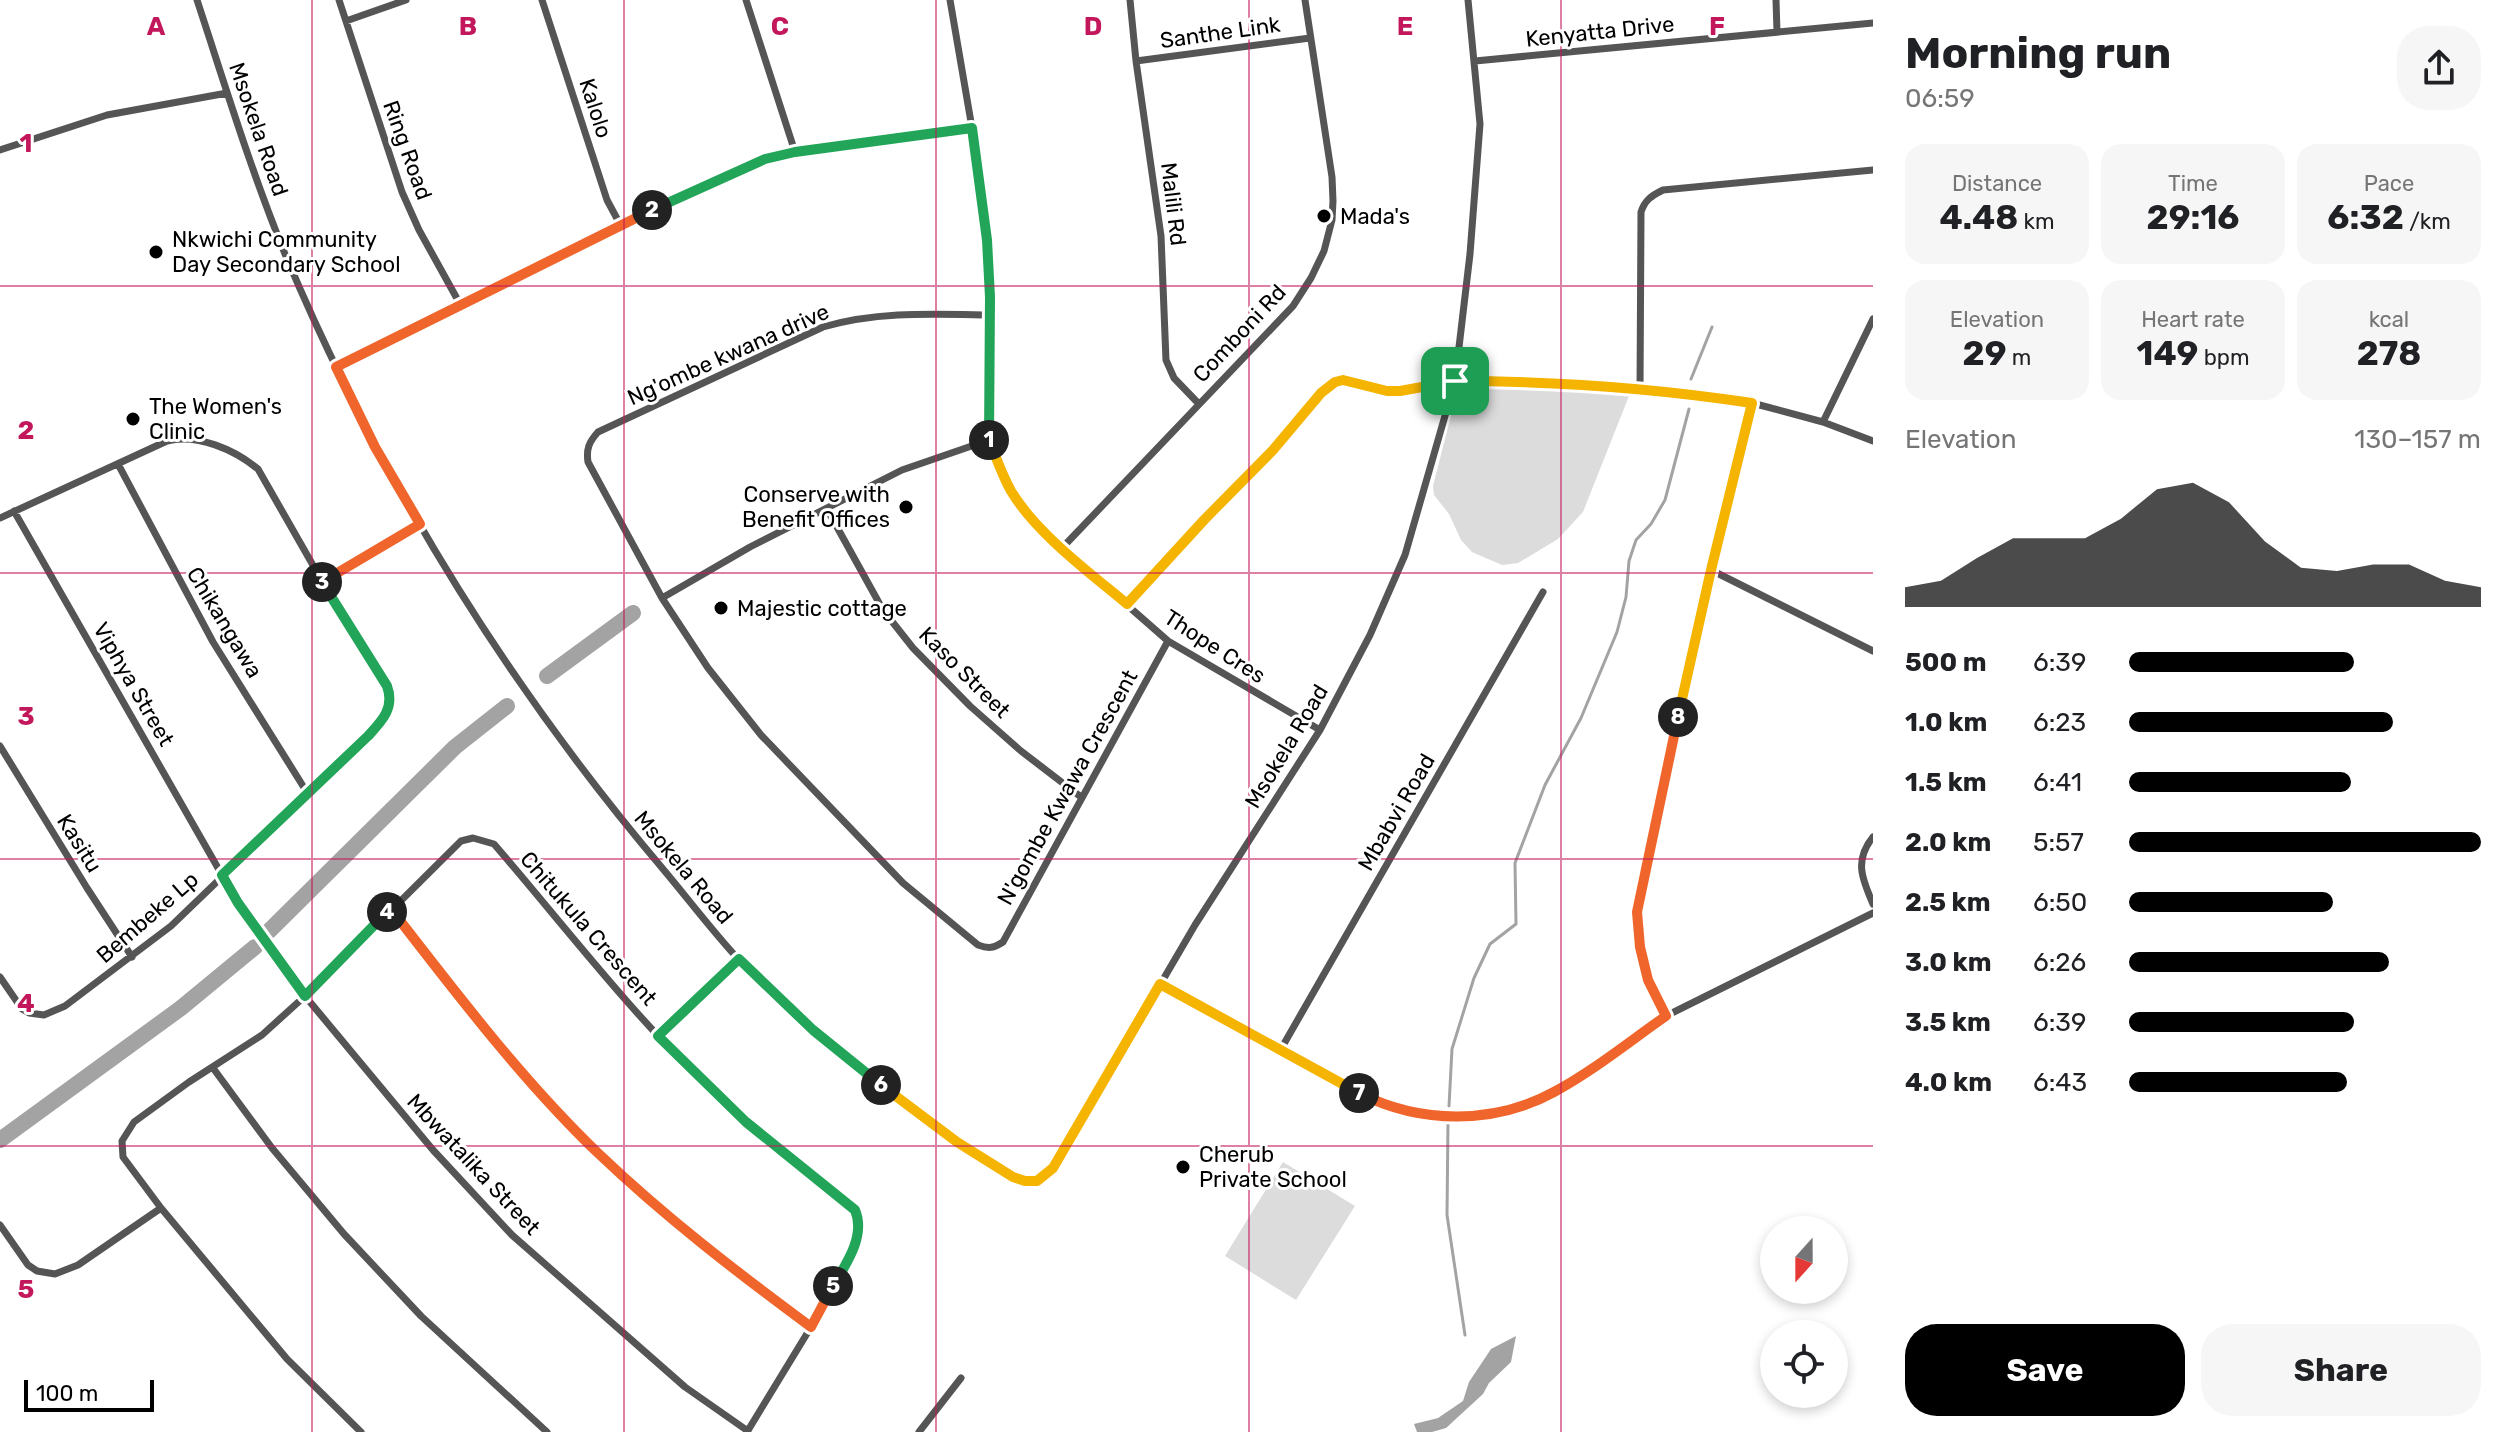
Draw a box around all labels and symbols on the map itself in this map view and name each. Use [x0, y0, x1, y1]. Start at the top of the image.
street label: Kenyatta Drive [1524, 10, 1676, 53]
text: A [147, 11, 166, 42]
text: B [459, 11, 477, 42]
text: C [771, 11, 789, 42]
text: D [1084, 11, 1102, 42]
street label: Santhe Link [1158, 11, 1283, 54]
text: E [1397, 11, 1413, 42]
text: F [1709, 11, 1725, 42]
street label: Msokela Road [223, 59, 294, 199]
street label: Kalolo [573, 75, 618, 141]
street label: Ring Road [377, 97, 438, 204]
text: 1 [20, 128, 32, 159]
street label: Malili Rd [1155, 161, 1192, 247]
pin: 2 [632, 190, 672, 230]
place label: Mada's [1340, 203, 1410, 230]
marker: Mada's [1315, 207, 1333, 225]
place label: Nkwichi Community Day Secondary School [172, 226, 401, 278]
marker: Nkwichi Community Day Secondary School [147, 243, 165, 261]
street label: Comboni Rd [1187, 279, 1292, 388]
street label: Ng'ombe kwana drive [623, 298, 833, 411]
pin [1421, 347, 1489, 415]
place label: The Women's Clinic [149, 393, 282, 445]
marker: The Women's Clinic [124, 410, 142, 428]
text: 2 [18, 415, 34, 446]
pin: 1 [969, 420, 1009, 460]
place label: Conserve with Benefit Offices [742, 481, 890, 533]
marker: Conserve with Benefit Offices [897, 498, 915, 516]
street label: Chikangawa [181, 562, 268, 683]
pin: 3 [302, 562, 342, 602]
place label: Majestic cottage [737, 595, 907, 622]
marker: Majestic cottage [712, 599, 730, 617]
street label: Thope Cres [1159, 604, 1271, 689]
street label: Viphya Street [87, 617, 180, 751]
street label: Kaso Street [913, 621, 1016, 724]
street label: N'gombe Kwawa Crescent [991, 665, 1144, 910]
street label: Msokela Road [1239, 680, 1334, 813]
pin: 8 [1658, 697, 1698, 737]
text: 3 [17, 701, 35, 732]
street label: Mbabvi Road [1352, 749, 1441, 875]
street label: Msokela Road [628, 805, 739, 929]
street label: Kasitu [51, 809, 108, 877]
street label: Chitukula Crescent [514, 846, 663, 1011]
street label: Bembeke Lp [91, 866, 204, 969]
pin: 4 [367, 892, 407, 932]
text: 4 [17, 988, 35, 1019]
pin: 6 [861, 1065, 901, 1105]
pin: 7 [1339, 1073, 1379, 1113]
street label: Mbwatalika Street [401, 1088, 546, 1241]
place label: Cherub Private School [1199, 1141, 1347, 1193]
marker: Cherub Private School [1174, 1158, 1192, 1176]
north arrow [1760, 1216, 1848, 1304]
pin: 5 [813, 1266, 853, 1306]
text: 5 [18, 1274, 34, 1305]
scale bar [24, 1376, 154, 1412]

